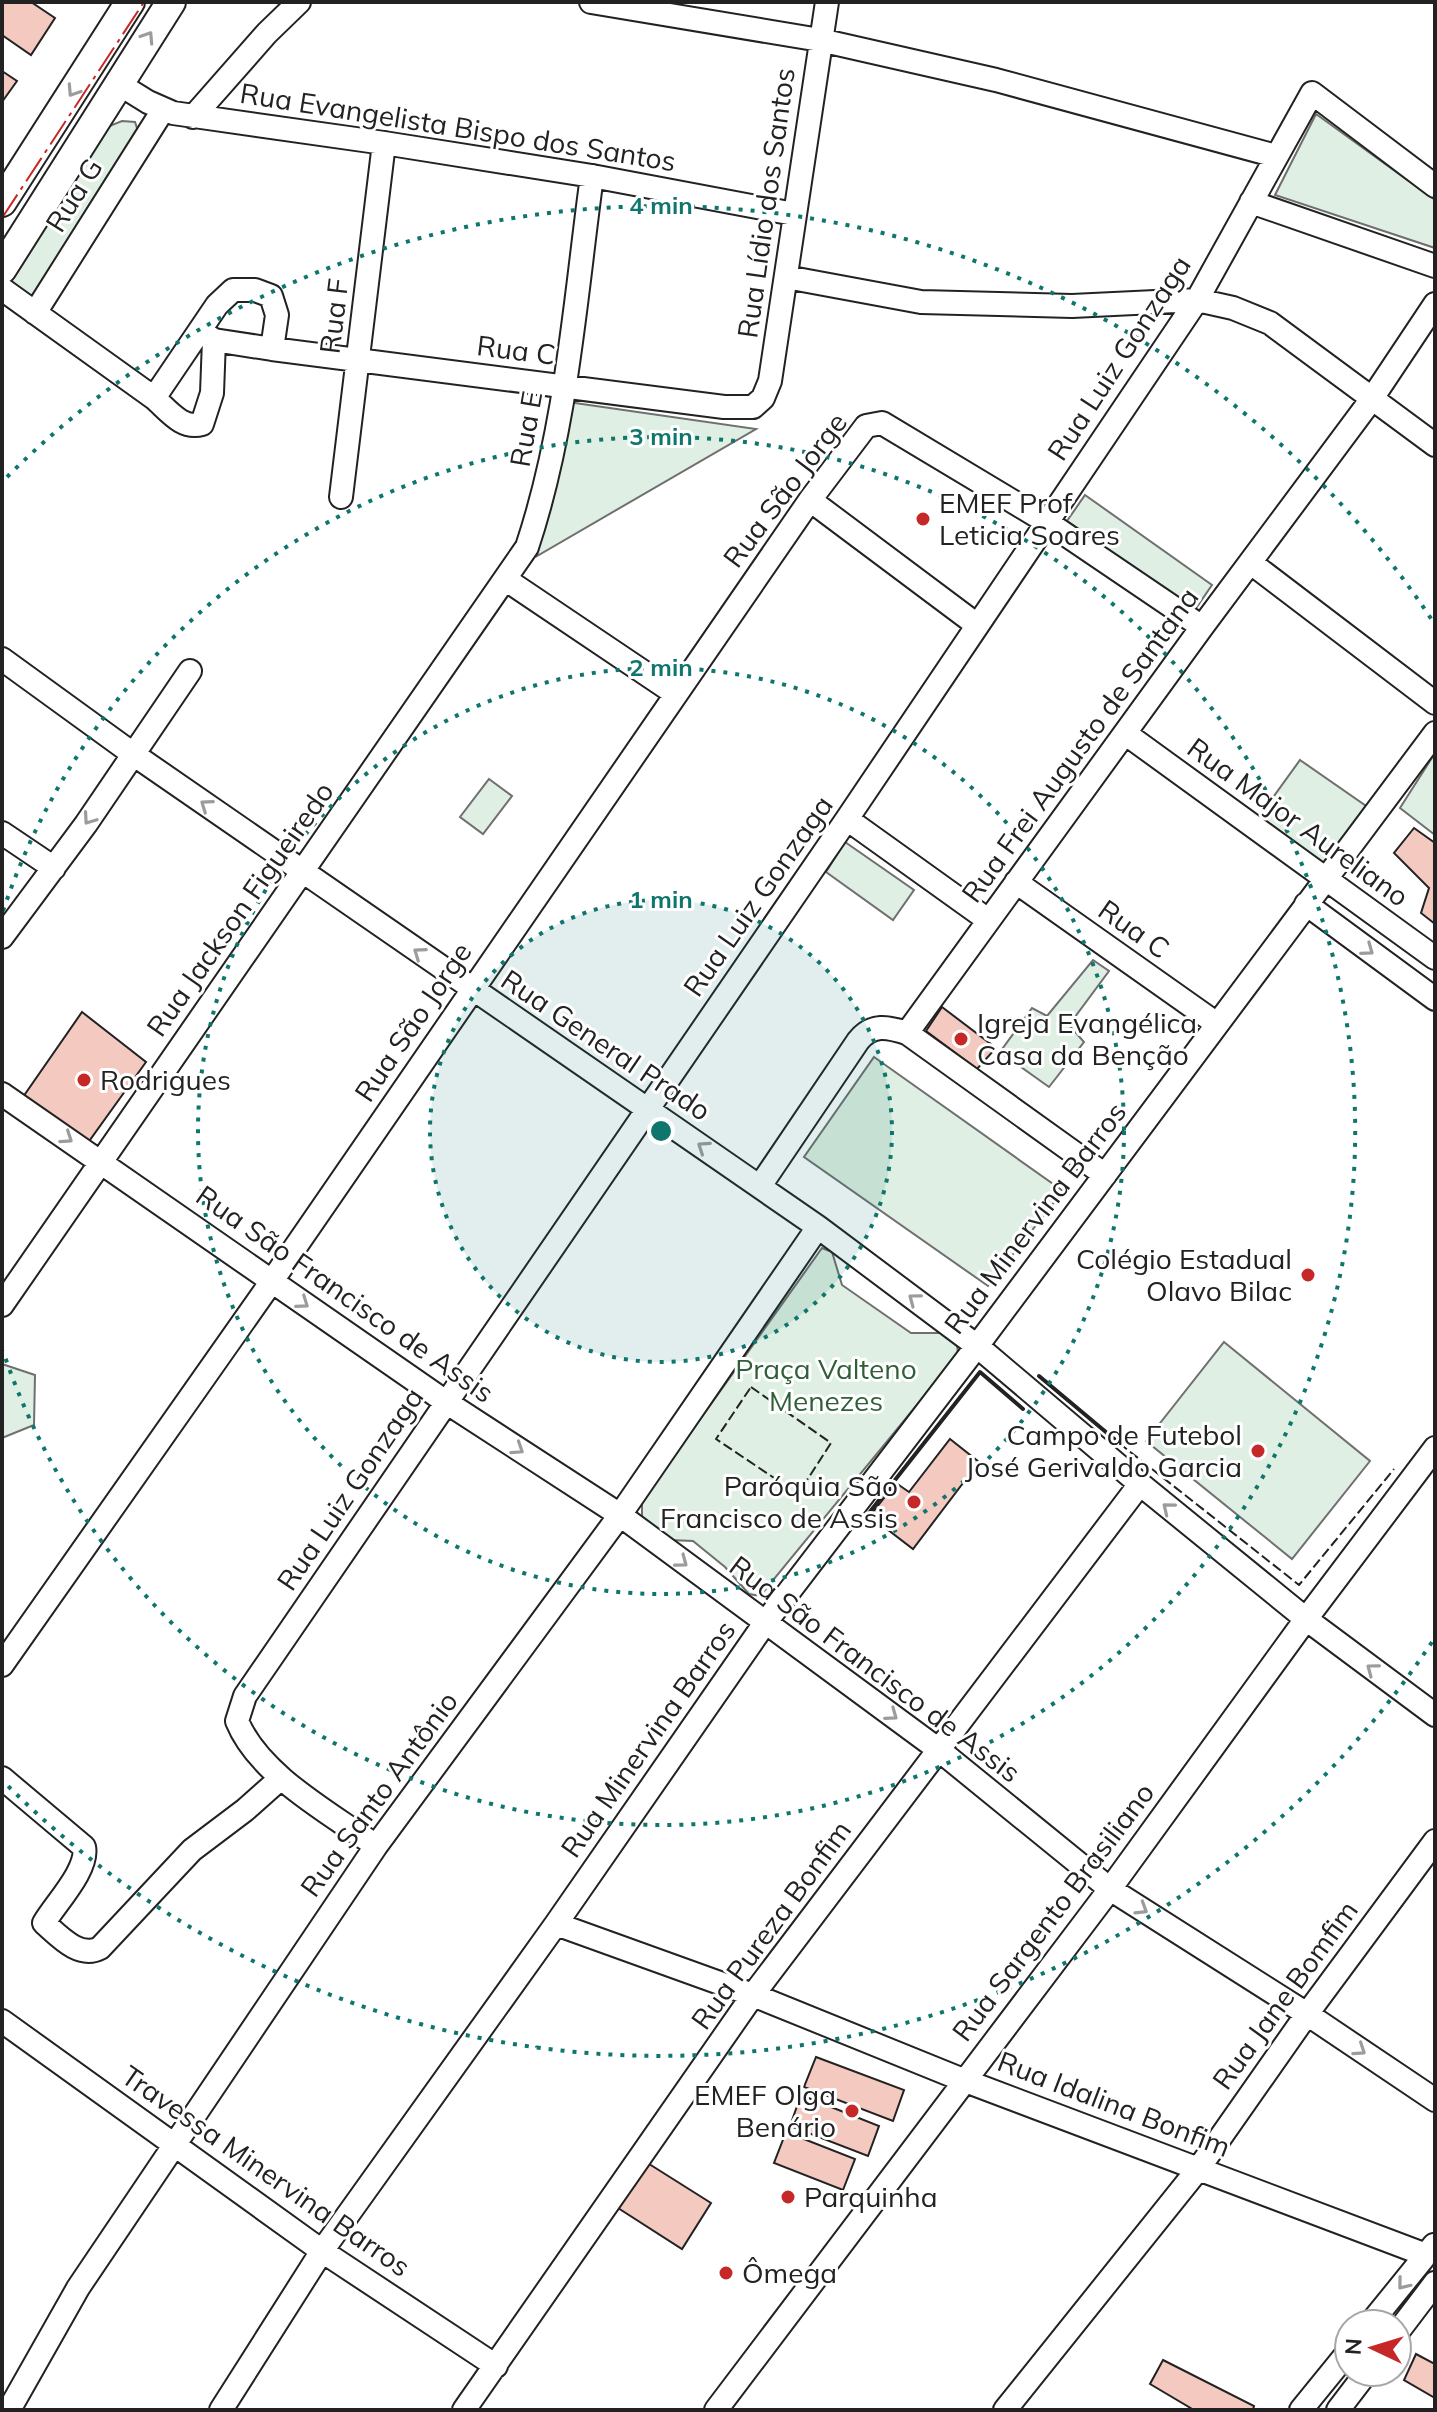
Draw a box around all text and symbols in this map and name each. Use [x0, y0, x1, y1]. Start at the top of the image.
one-way arrow [139, 32, 154, 46]
street label: Rua Lídio dos Santos [729, 66, 802, 340]
street label: Rua Evangelista Bispo dos Santos [238, 75, 678, 178]
one-way arrow [67, 83, 82, 97]
street label: Rua G [38, 151, 110, 238]
text: 4 min [629, 190, 693, 220]
street label: Rua Luiz Gonzaga [1039, 249, 1198, 467]
street label: Rua F [312, 276, 355, 355]
street label: Rua C [475, 327, 557, 372]
street label: Rua E [502, 388, 549, 469]
street label: Rua São Jorge [715, 405, 854, 574]
text: 3 min [629, 421, 693, 451]
place label: EMEF Prof Leticia Soares [939, 485, 1120, 552]
marker: EMEF Prof Leticia Soares [914, 510, 932, 528]
street label: Rua Frei Augusto de Santana [954, 580, 1206, 909]
text: 2 min [629, 652, 693, 682]
street label: Rua Major Aureliano [1181, 730, 1416, 914]
street label: Rua Jackson Figueiredo [138, 775, 341, 1043]
street label: Rua Luiz Gonzaga [675, 789, 840, 1003]
one-way arrow [200, 800, 214, 815]
one-way arrow [84, 810, 99, 824]
text: 1 min [629, 884, 693, 914]
street label: Rua C [1092, 892, 1177, 966]
street label: Rua São Jorge [346, 935, 479, 1108]
one-way arrow [1360, 941, 1374, 955]
one-way arrow [414, 948, 428, 963]
street label: Rua General Prado [495, 961, 718, 1128]
place label: Igreja Evangélica Casa da Benção [977, 1005, 1197, 1072]
marker: Igreja Evangélica Casa da Benção [952, 1030, 970, 1048]
place label: Rodrigues [100, 1062, 231, 1097]
marker: Rodrigues [75, 1071, 93, 1089]
street label: Rua Minervina Barros [936, 1095, 1133, 1340]
centre of rings [647, 1117, 675, 1145]
one-way arrow [58, 1128, 72, 1143]
one-way arrow [698, 1142, 712, 1157]
street label: Rua São Francisco de Assis [190, 1177, 501, 1410]
place label: Colégio Estadual Olavo Bilac [1076, 1241, 1292, 1308]
marker: Colégio Estadual Olavo Bilac [1299, 1266, 1317, 1284]
one-way arrow [294, 1293, 308, 1308]
one-way arrow [908, 1295, 923, 1309]
park label: Praça Valteno Menezes [735, 1351, 917, 1418]
street label: Rua Luiz Gonzaga [269, 1381, 430, 1597]
place label: Campo de Futebol José Gerivaldo Garcia [965, 1417, 1242, 1484]
one-way arrow [509, 1439, 524, 1454]
marker: Campo de Futebol José Gerivaldo Garcia [1249, 1442, 1267, 1460]
place label: Paróquia São Francisco de Assis [660, 1468, 898, 1535]
marker: Paróquia São Francisco de Assis [905, 1493, 923, 1511]
one-way arrow [1163, 1503, 1178, 1518]
street label: Rua São Francisco de Assis [723, 1548, 1028, 1789]
one-way arrow [674, 1552, 688, 1566]
street label: Rua Minervina Barros [553, 1614, 742, 1864]
one-way arrow [1367, 1664, 1381, 1678]
street label: Rua Santo Antônio [292, 1684, 465, 1903]
one-way arrow [883, 1706, 898, 1720]
street label: Rua Sargento Brasiliano [944, 1776, 1161, 2048]
street label: Rua Pureza Bonfim [683, 1813, 858, 2036]
street label: Rua Jane Bomfim [1204, 1893, 1365, 2096]
one-way arrow [1133, 1899, 1148, 1914]
one-way arrow [1352, 2040, 1366, 2055]
street label: Rua Idalina Bonfim [993, 2043, 1235, 2164]
street label: Travessa Minervina Barros [115, 2057, 417, 2284]
place label: EMEF Olga Benário [694, 2077, 836, 2144]
marker: EMEF Olga Benário [843, 2102, 861, 2120]
place label: Parquinha [804, 2179, 938, 2214]
marker: Parquinha [779, 2188, 797, 2206]
place label: Ômega [742, 2255, 837, 2290]
marker: Ômega [717, 2264, 735, 2282]
one-way arrow [1398, 2275, 1413, 2289]
north arrow [1333, 2308, 1413, 2388]
text: N [1339, 2337, 1368, 2356]

